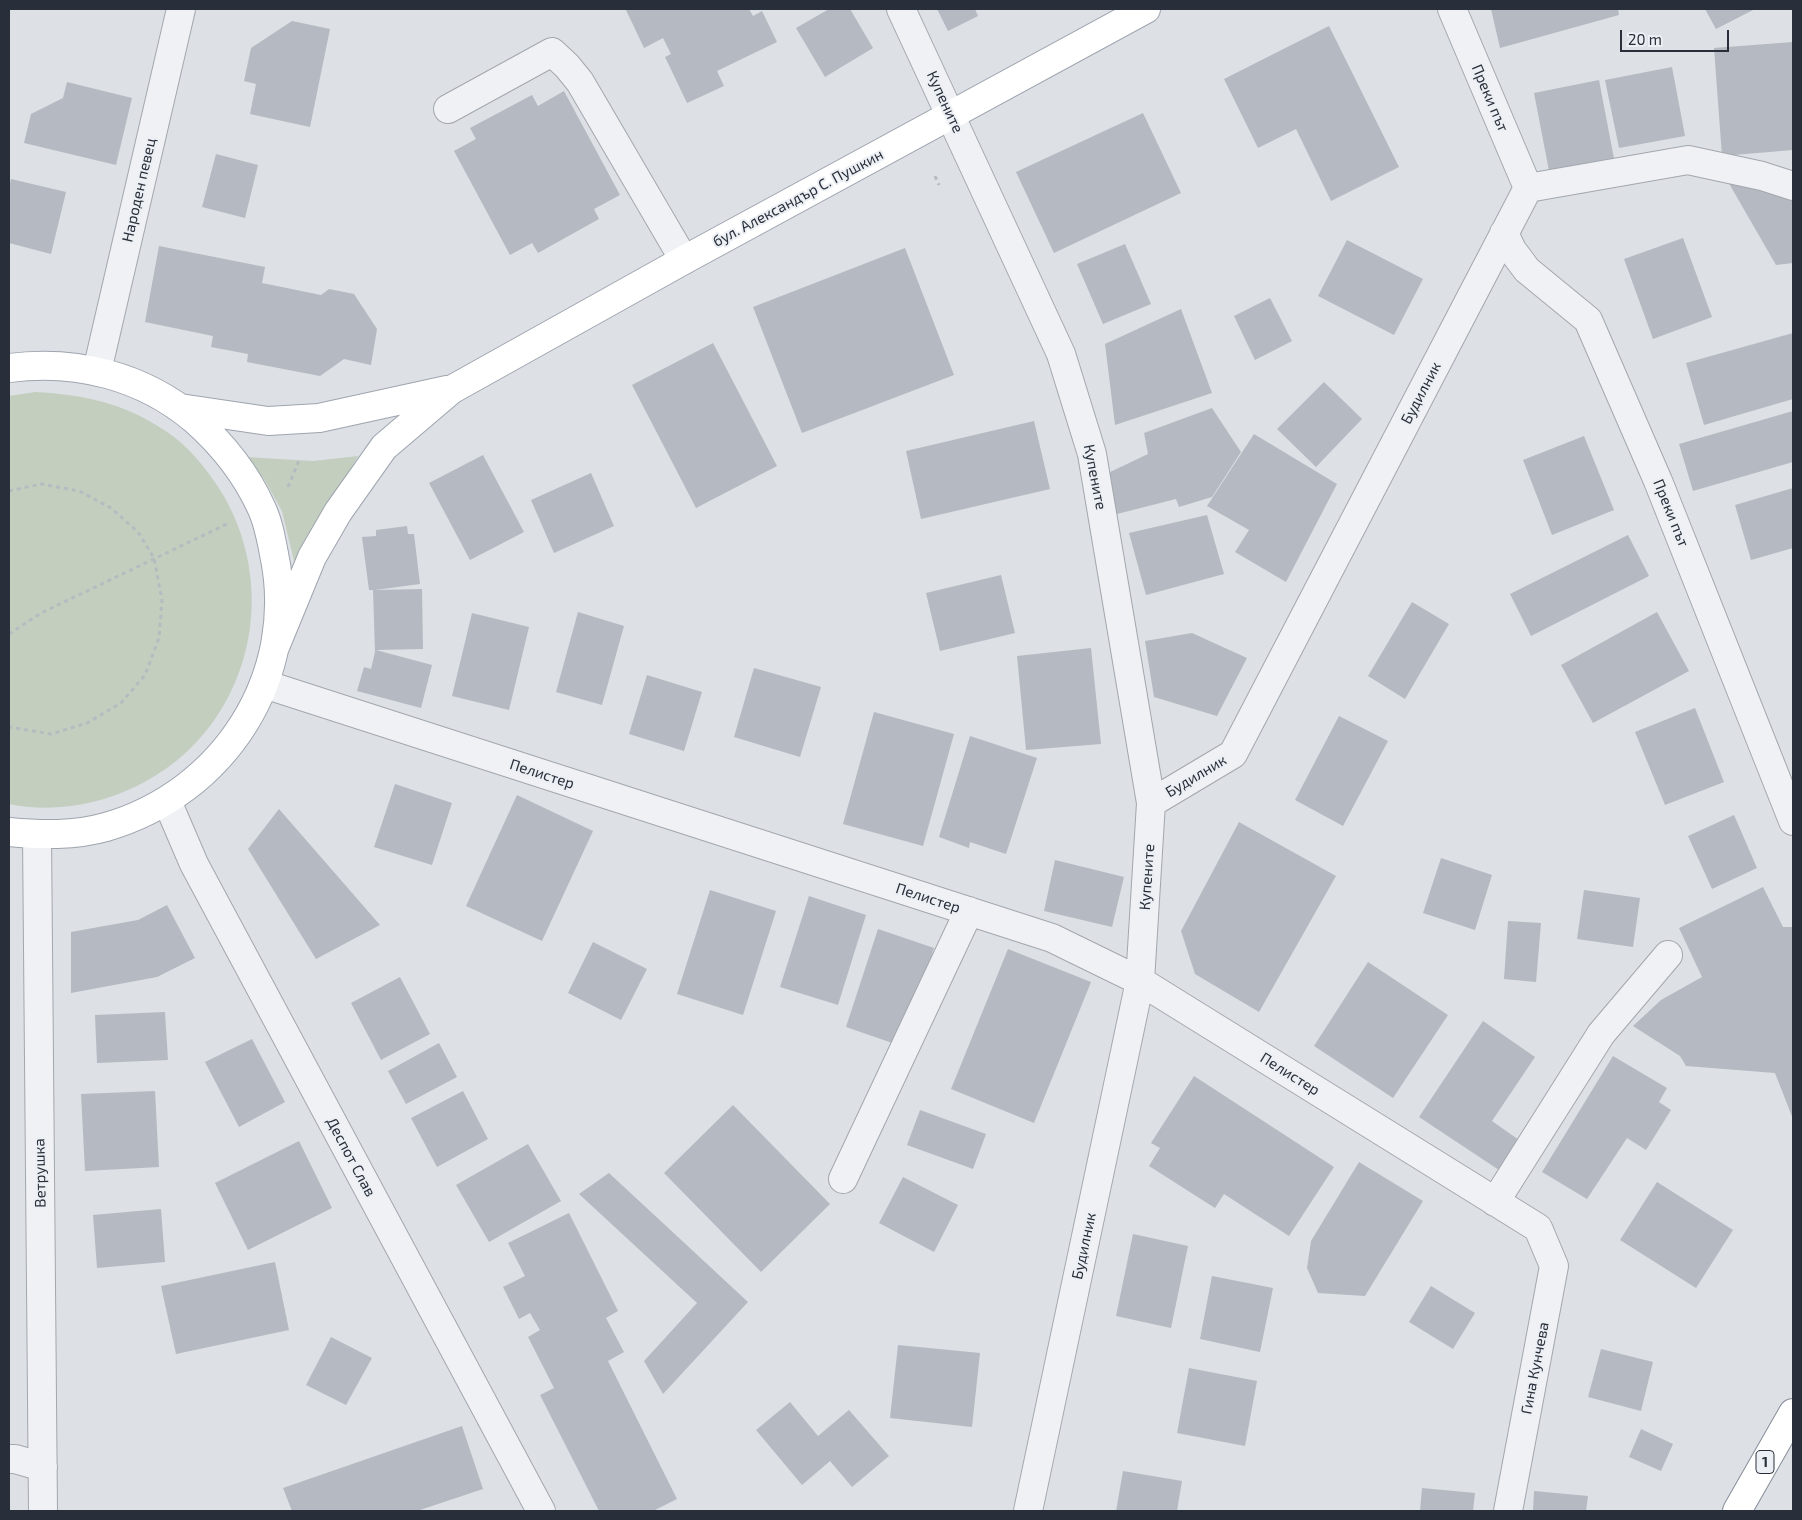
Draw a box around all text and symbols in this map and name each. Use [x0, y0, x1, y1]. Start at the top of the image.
scale bar [1622, 20, 1731, 52]
text: 20 m [1628, 30, 1662, 48]
street label: Преки път [1468, 62, 1512, 134]
street label: Купените [923, 68, 967, 136]
street label: Народен певец [118, 136, 160, 244]
street label: бул. Александър С. Пушкин [710, 145, 886, 251]
street label: Будилник [1397, 359, 1445, 427]
street label: Купените [1080, 443, 1110, 511]
street label: Преки път [1649, 476, 1693, 550]
street label: Будилник [1162, 751, 1230, 801]
street label: Пелистер [507, 755, 577, 793]
street label: Купените [1136, 843, 1158, 911]
street label: Пелистер [893, 879, 963, 917]
street label: Пелистер [1257, 1049, 1323, 1099]
street label: Деспот Слав [323, 1114, 379, 1200]
street label: Ветрушка [30, 1138, 50, 1208]
street label: Будилник [1068, 1211, 1100, 1281]
street label: Гина Кунчева [1517, 1320, 1553, 1416]
road number: 1 [1756, 1450, 1774, 1474]

